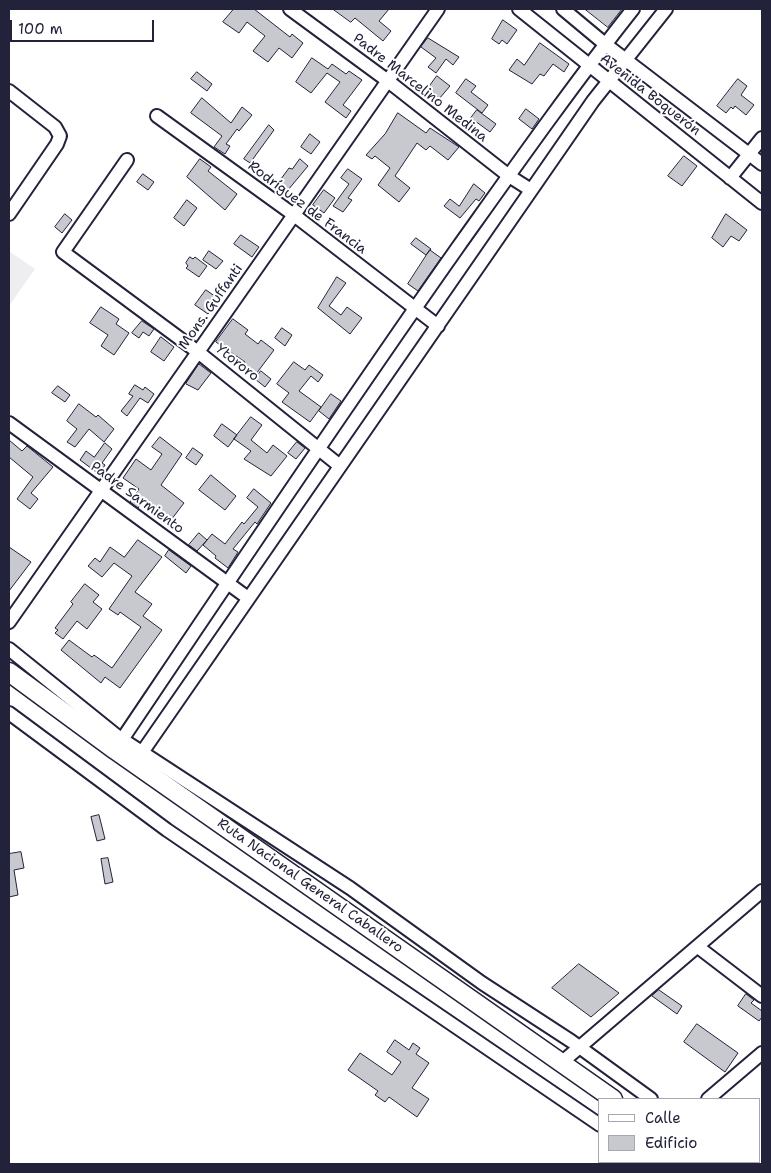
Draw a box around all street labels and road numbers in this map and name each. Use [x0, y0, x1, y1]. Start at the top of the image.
street label: Padre Marcelino Medina [349, 30, 491, 146]
street label: Avenida Boquerón [596, 51, 704, 139]
street label: Rodríguez de Francia [244, 158, 370, 258]
street label: Mons. Guffanti [175, 261, 247, 353]
street label: Ytororo [212, 341, 262, 385]
street label: Padre Sarmiento [87, 458, 187, 538]
street label: Ruta Nacional General Caballero [214, 815, 406, 957]

